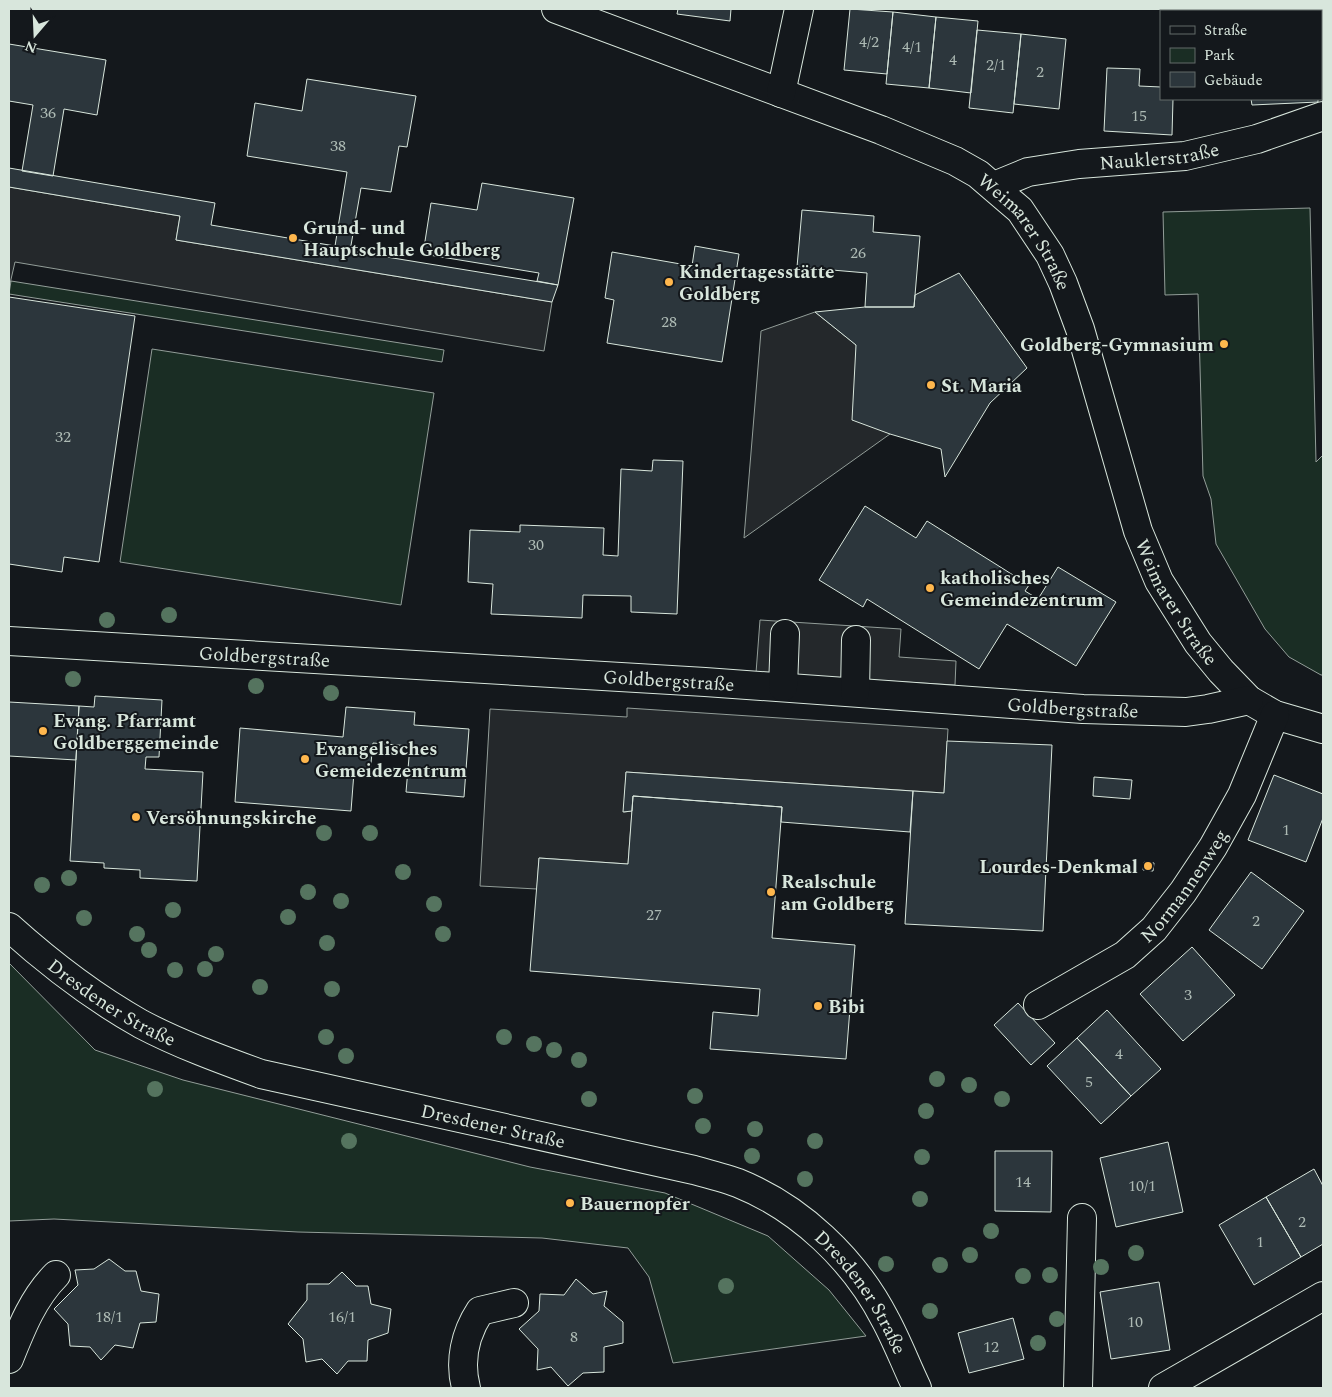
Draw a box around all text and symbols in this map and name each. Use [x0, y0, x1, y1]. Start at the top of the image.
north arrow [10, 10, 60, 60]
legend [1160, 10, 1322, 100]
text: Straße [1204, 19, 1247, 42]
house number: 4/2 [859, 30, 879, 54]
text: N [22, 35, 40, 59]
house number: 4/1 [902, 35, 922, 59]
text: Park [1204, 44, 1235, 67]
house number: 4 [949, 48, 957, 72]
house number: 2/1 [986, 53, 1006, 77]
house number: 2 [1036, 60, 1044, 84]
text: Gebäude [1204, 69, 1263, 92]
house number: 36 [40, 101, 56, 125]
house number: 15 [1131, 104, 1147, 128]
house number: 38 [330, 134, 346, 158]
street label: Nauklerstraße [1098, 135, 1222, 178]
street label: Weimarer Straße [971, 167, 1078, 295]
place label: Grund- und Hauptschule Goldberg [303, 214, 500, 265]
marker: Grund- und Hauptschule Goldberg [287, 232, 299, 244]
house number: 26 [850, 241, 866, 265]
place label: Kindertagesstätte Goldberg [679, 258, 834, 309]
marker: Kindertagesstätte Goldberg [663, 276, 675, 288]
house number: 28 [661, 310, 677, 334]
place label: Goldberg-Gymnasium [1020, 331, 1214, 360]
marker: Goldberg-Gymnasium [1218, 338, 1230, 350]
place label: St. Maria [941, 372, 1022, 401]
marker: St. Maria [925, 379, 937, 391]
house number: 32 [55, 425, 71, 449]
house number: 30 [528, 533, 544, 557]
street label: Weimarer Straße [1127, 535, 1224, 673]
place label: katholisches Gemeindezentrum [940, 564, 1104, 615]
marker: katholisches Gemeindezentrum [924, 582, 936, 594]
street label: Goldbergstraße [198, 639, 331, 676]
street label: Goldbergstraße [602, 663, 735, 700]
street label: Goldbergstraße [1006, 691, 1139, 727]
place label: Evang. Pfarramt Goldberggemeinde [53, 707, 219, 758]
marker: Evang. Pfarramt Goldberggemeinde [37, 725, 49, 737]
place label: Evangelisches Gemeidezentrum [315, 735, 467, 786]
marker: Evangelisches Gemeidezentrum [299, 753, 311, 765]
place label: Versöhnungskirche [146, 804, 316, 833]
marker: Versöhnungskirche [130, 811, 142, 823]
house number: 1 [1282, 818, 1290, 842]
street label: Normannenweg [1134, 824, 1236, 951]
place label: Lourdes-Denkmal [979, 853, 1138, 882]
marker: Lourdes-Denkmal [1142, 860, 1154, 872]
place label: Realschule am Goldberg [781, 868, 894, 919]
marker: Realschule am Goldberg [765, 886, 777, 898]
house number: 27 [646, 903, 662, 927]
house number: 2 [1252, 909, 1260, 933]
street label: Dresdener Straße [41, 952, 180, 1055]
house number: 3 [1184, 983, 1192, 1007]
place label: Bibi [828, 993, 865, 1022]
marker: Bibi [812, 1000, 824, 1012]
house number: 4 [1115, 1042, 1123, 1066]
house number: 5 [1085, 1070, 1093, 1094]
street label: Dresdener Straße [418, 1097, 568, 1157]
house number: 14 [1015, 1170, 1031, 1194]
house number: 10/1 [1128, 1174, 1156, 1198]
place label: Bauernopfer [580, 1190, 691, 1219]
marker: Bauernopfer [564, 1197, 576, 1209]
house number: 2 [1298, 1210, 1306, 1234]
street label: Dresdener Straße [807, 1224, 913, 1359]
house number: 1 [1256, 1230, 1264, 1254]
house number: 18/1 [95, 1305, 123, 1329]
house number: 16/1 [328, 1305, 356, 1329]
house number: 10 [1127, 1310, 1143, 1334]
house number: 8 [570, 1325, 578, 1349]
house number: 12 [983, 1335, 999, 1359]

